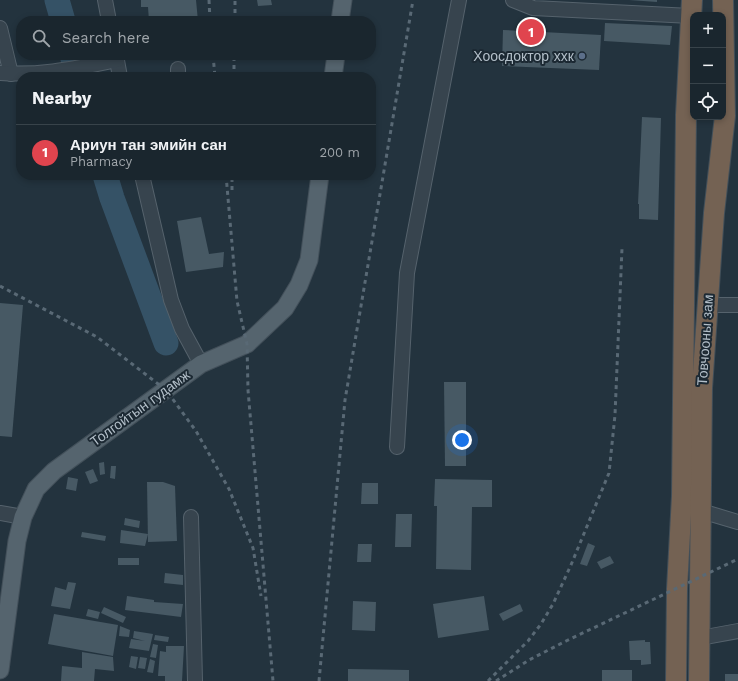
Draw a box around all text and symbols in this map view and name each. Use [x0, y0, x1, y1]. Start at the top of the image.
map controls [690, 12, 726, 120]
button: + [690, 12, 726, 48]
search box [16, 16, 376, 60]
pin: 1 [518, 17, 544, 47]
icon: search [30, 27, 52, 49]
text: Search here [62, 29, 150, 47]
place label: Хоосдоктор ххк [473, 48, 575, 64]
button: − [690, 48, 726, 84]
marker: Хоосдоктор ххк [577, 51, 587, 61]
button: locate [690, 84, 726, 120]
text: Nearby [32, 88, 91, 108]
text: Ариун тан эмийн сан [70, 136, 227, 154]
text: 1 [42, 145, 48, 160]
text: 200 m [319, 145, 360, 160]
text: Pharmacy [70, 154, 132, 169]
street label: Товчооны зам [694, 294, 716, 386]
street label: Толгойтын гудамж [87, 366, 193, 449]
your location [452, 430, 472, 450]

